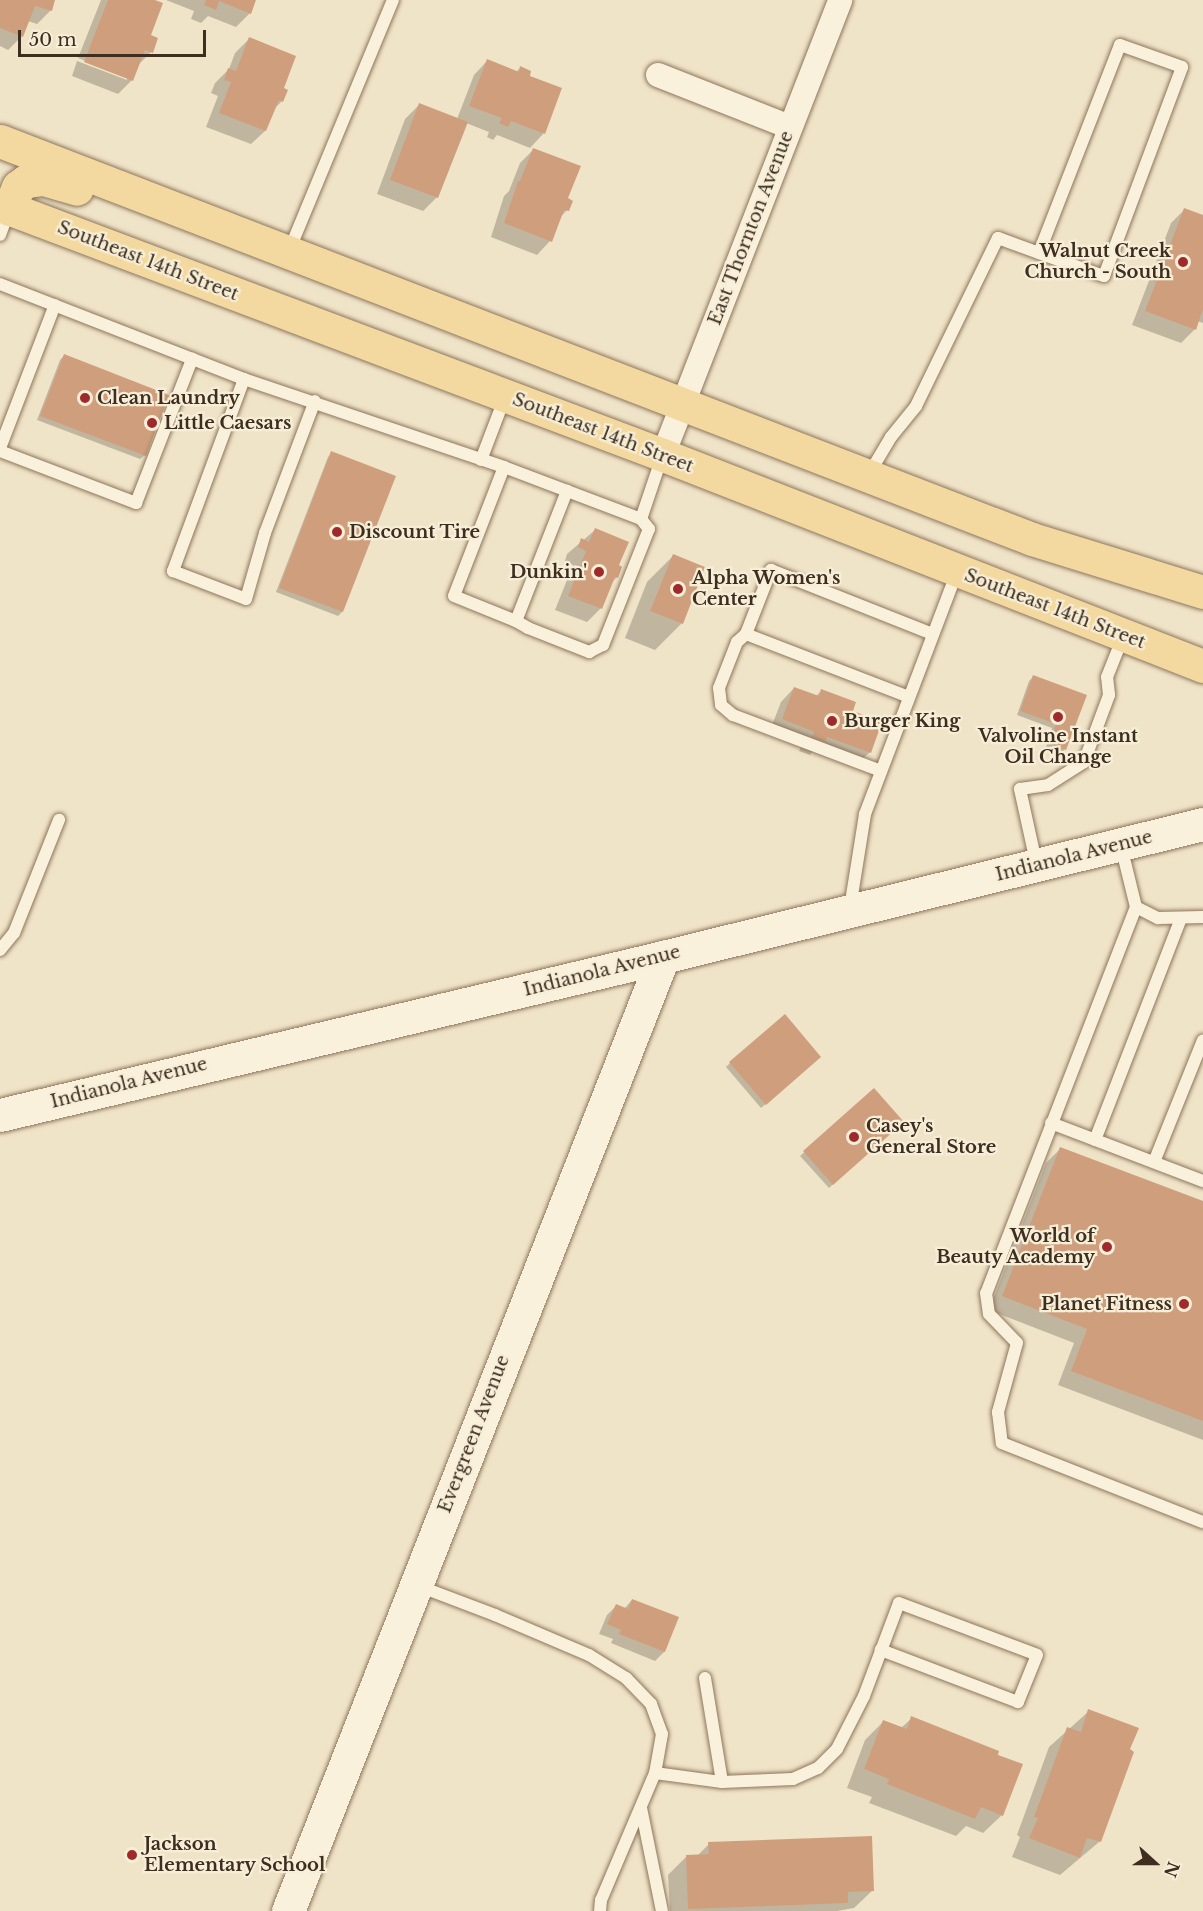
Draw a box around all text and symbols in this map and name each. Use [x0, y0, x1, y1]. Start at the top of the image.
scale bar [21, 18, 208, 56]
text: 50 m [29, 29, 77, 51]
street label: East Thornton Avenue [704, 127, 798, 329]
street label: Southeast 14th Street [54, 216, 242, 306]
place label: Walnut Creek Church - South [1025, 241, 1171, 284]
marker: Walnut Creek Church - South [1176, 255, 1190, 269]
place label: Clean Laundry [97, 387, 240, 409]
street label: Southeast 14th Street [509, 388, 697, 478]
marker: Clean Laundry [78, 391, 92, 405]
place label: Little Caesars [164, 412, 291, 434]
marker: Little Caesars [145, 416, 159, 430]
place label: Discount Tire [349, 521, 481, 543]
marker: Discount Tire [330, 525, 344, 539]
place label: Dunkin' [510, 561, 587, 583]
street label: Southeast 14th Street [961, 564, 1149, 654]
marker: Dunkin' [592, 565, 606, 579]
place label: Alpha Women's Center [692, 568, 841, 610]
marker: Alpha Women's Center [669, 580, 687, 598]
place label: Burger King [844, 710, 960, 732]
marker: Valvoline Instant Oil Change [1051, 710, 1065, 724]
marker: Burger King [825, 714, 839, 728]
place label: Valvoline Instant Oil Change [978, 726, 1138, 768]
street label: Indianola Avenue [993, 826, 1155, 886]
street label: Indianola Avenue [521, 941, 683, 1001]
street label: Indianola Avenue [48, 1053, 210, 1113]
place label: Casey's General Store [866, 1116, 996, 1158]
marker: Casey's General Store [847, 1130, 861, 1144]
place label: World of Beauty Academy [935, 1226, 1095, 1268]
marker: World of Beauty Academy [1100, 1240, 1114, 1254]
place label: Planet Fitness [1041, 1293, 1172, 1315]
marker: Planet Fitness [1177, 1297, 1191, 1311]
street label: Evergreen Avenue [434, 1352, 514, 1516]
north arrow [1125, 1833, 1185, 1893]
place label: Jackson Elementary School [144, 1834, 326, 1876]
marker: Jackson Elementary School [125, 1848, 139, 1862]
text: N [1160, 1859, 1184, 1880]

